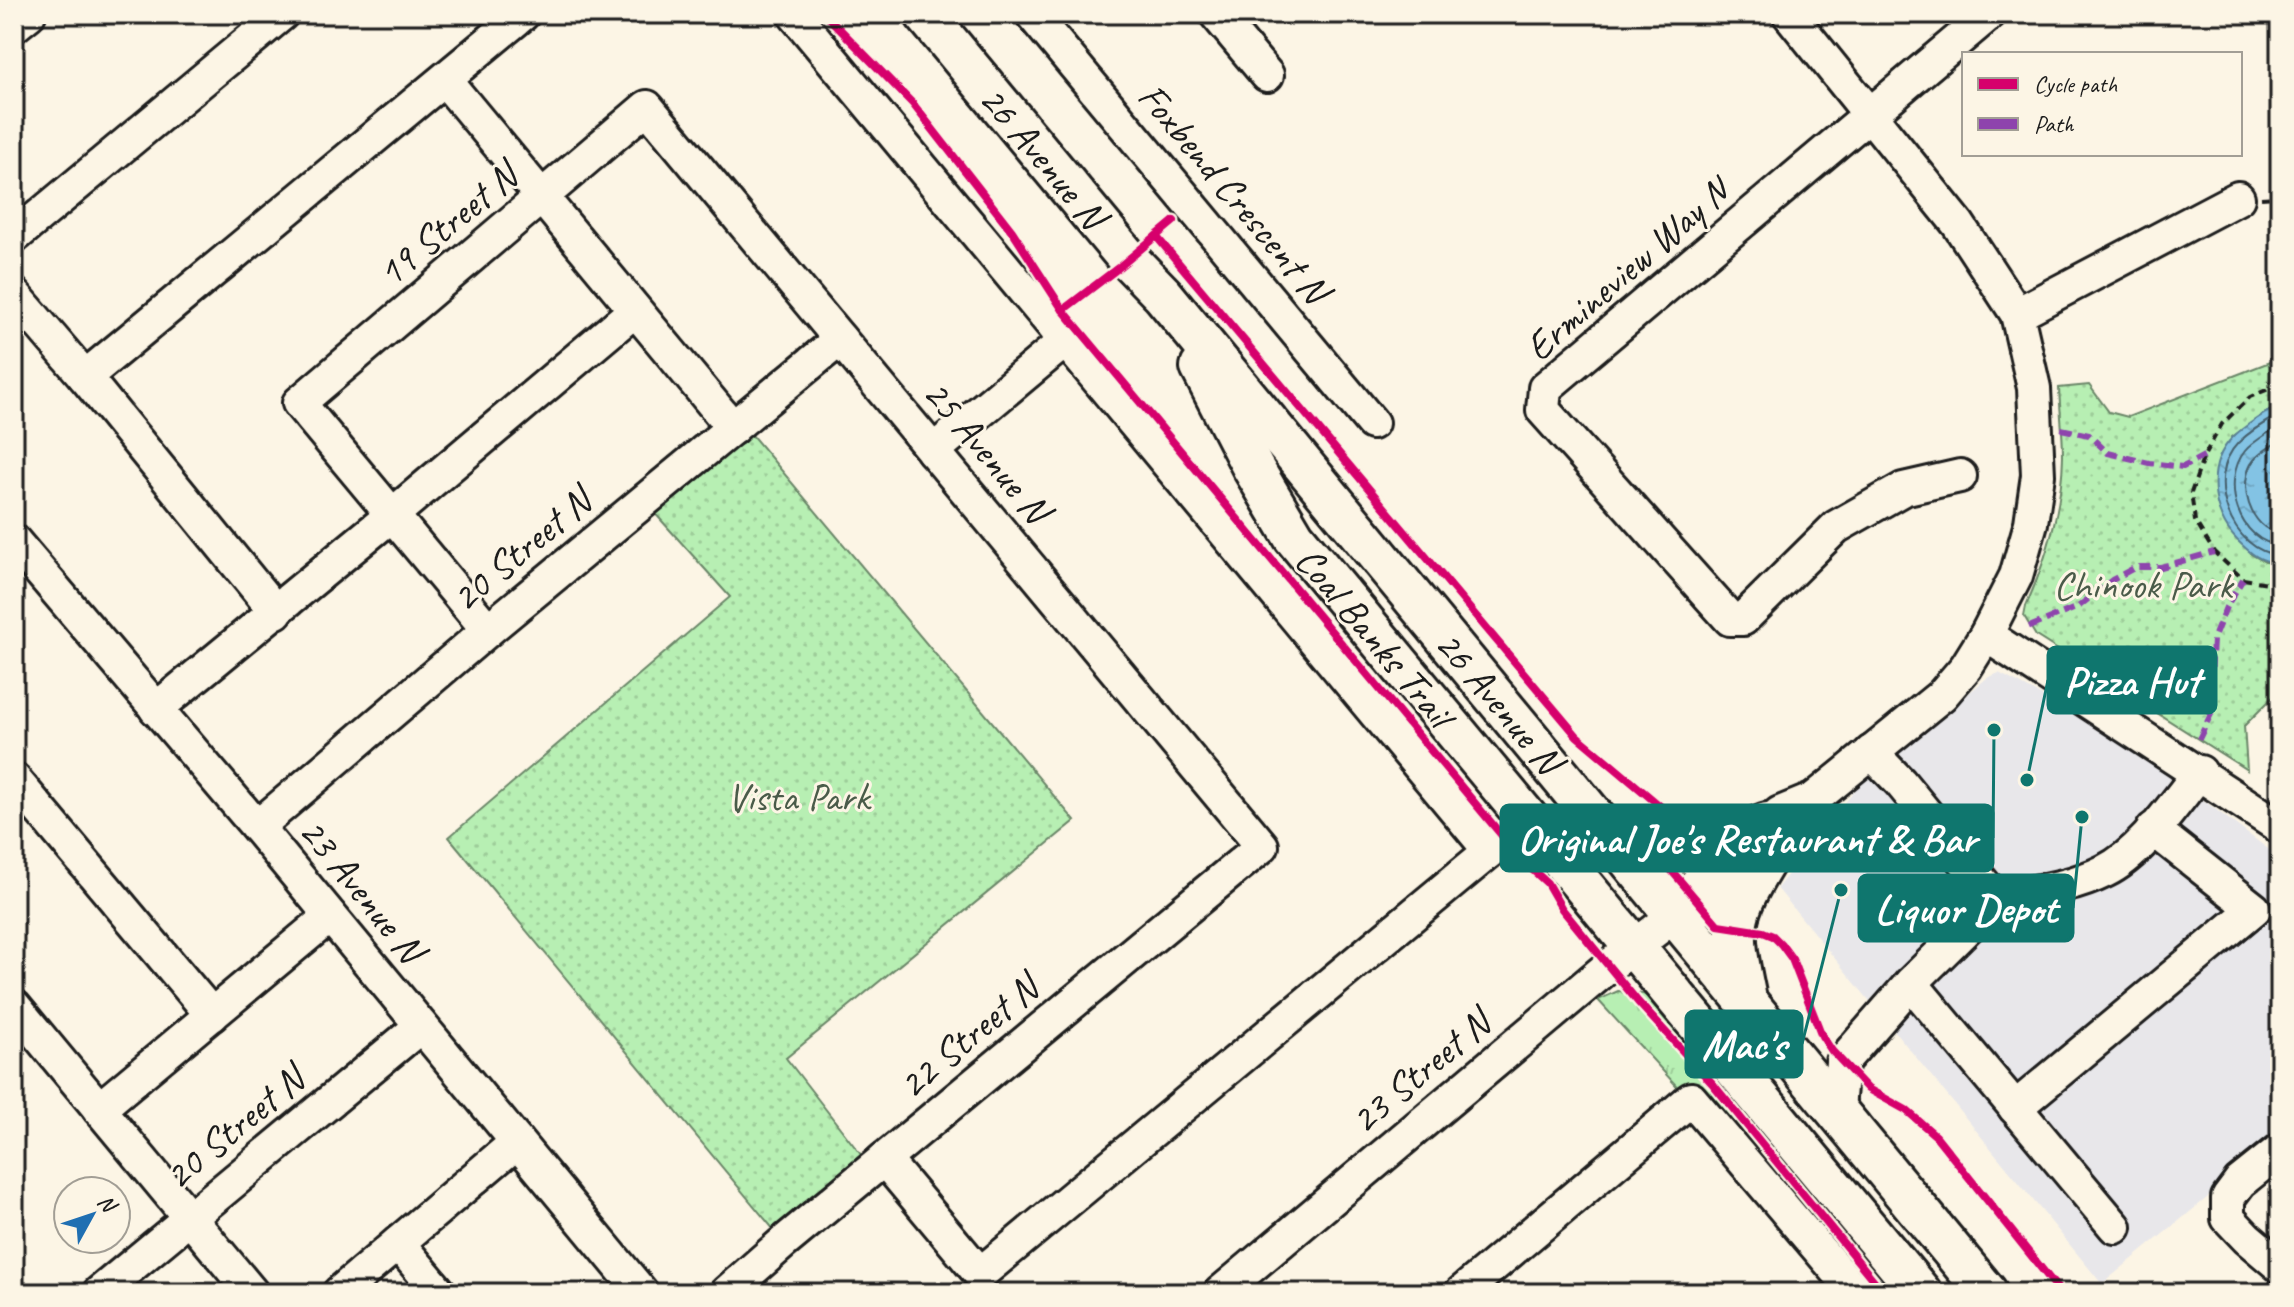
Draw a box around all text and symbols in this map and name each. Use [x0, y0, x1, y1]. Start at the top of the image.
legend [1962, 52, 2242, 156]
text: Cycle path [2034, 69, 2118, 99]
street label: Foxbend Crescent N [1127, 73, 1343, 317]
street label: 26 Avenue N [968, 75, 1120, 243]
text: Path [2034, 109, 2075, 139]
street label: 19 Street N [367, 148, 531, 297]
street label: Ermineview Way N [1515, 164, 1743, 372]
street label: 25 Avenue N [912, 369, 1064, 537]
street label: 20 Street N [441, 473, 605, 622]
street label: Coal Banks Trail [1284, 536, 1468, 742]
park label: Chinook Park [2054, 560, 2235, 610]
street label: 26 Avenue N [1424, 620, 1576, 788]
callout: Pizza Hut [2048, 647, 2216, 713]
text: Pizza Hut [2064, 655, 2206, 708]
park label: Vista Park [727, 772, 872, 822]
callout: Original Joe's Restaurant & Bar [1501, 805, 1993, 871]
street label: 23 Avenue N [288, 807, 438, 977]
text: Original Joe's Restaurant & Bar [1517, 813, 1981, 866]
callout: Liquor Depot [1859, 875, 2073, 941]
text: Liquor Depot [1875, 883, 2061, 936]
street label: 22 Street N [888, 960, 1052, 1109]
street label: 23 Street N [1340, 995, 1504, 1144]
callout: Mac's [1686, 1011, 1802, 1077]
text: Mac's [1702, 1019, 1790, 1072]
street label: 20 Street N [154, 1051, 318, 1200]
north arrow [52, 1175, 132, 1255]
text: N [91, 1189, 124, 1220]

